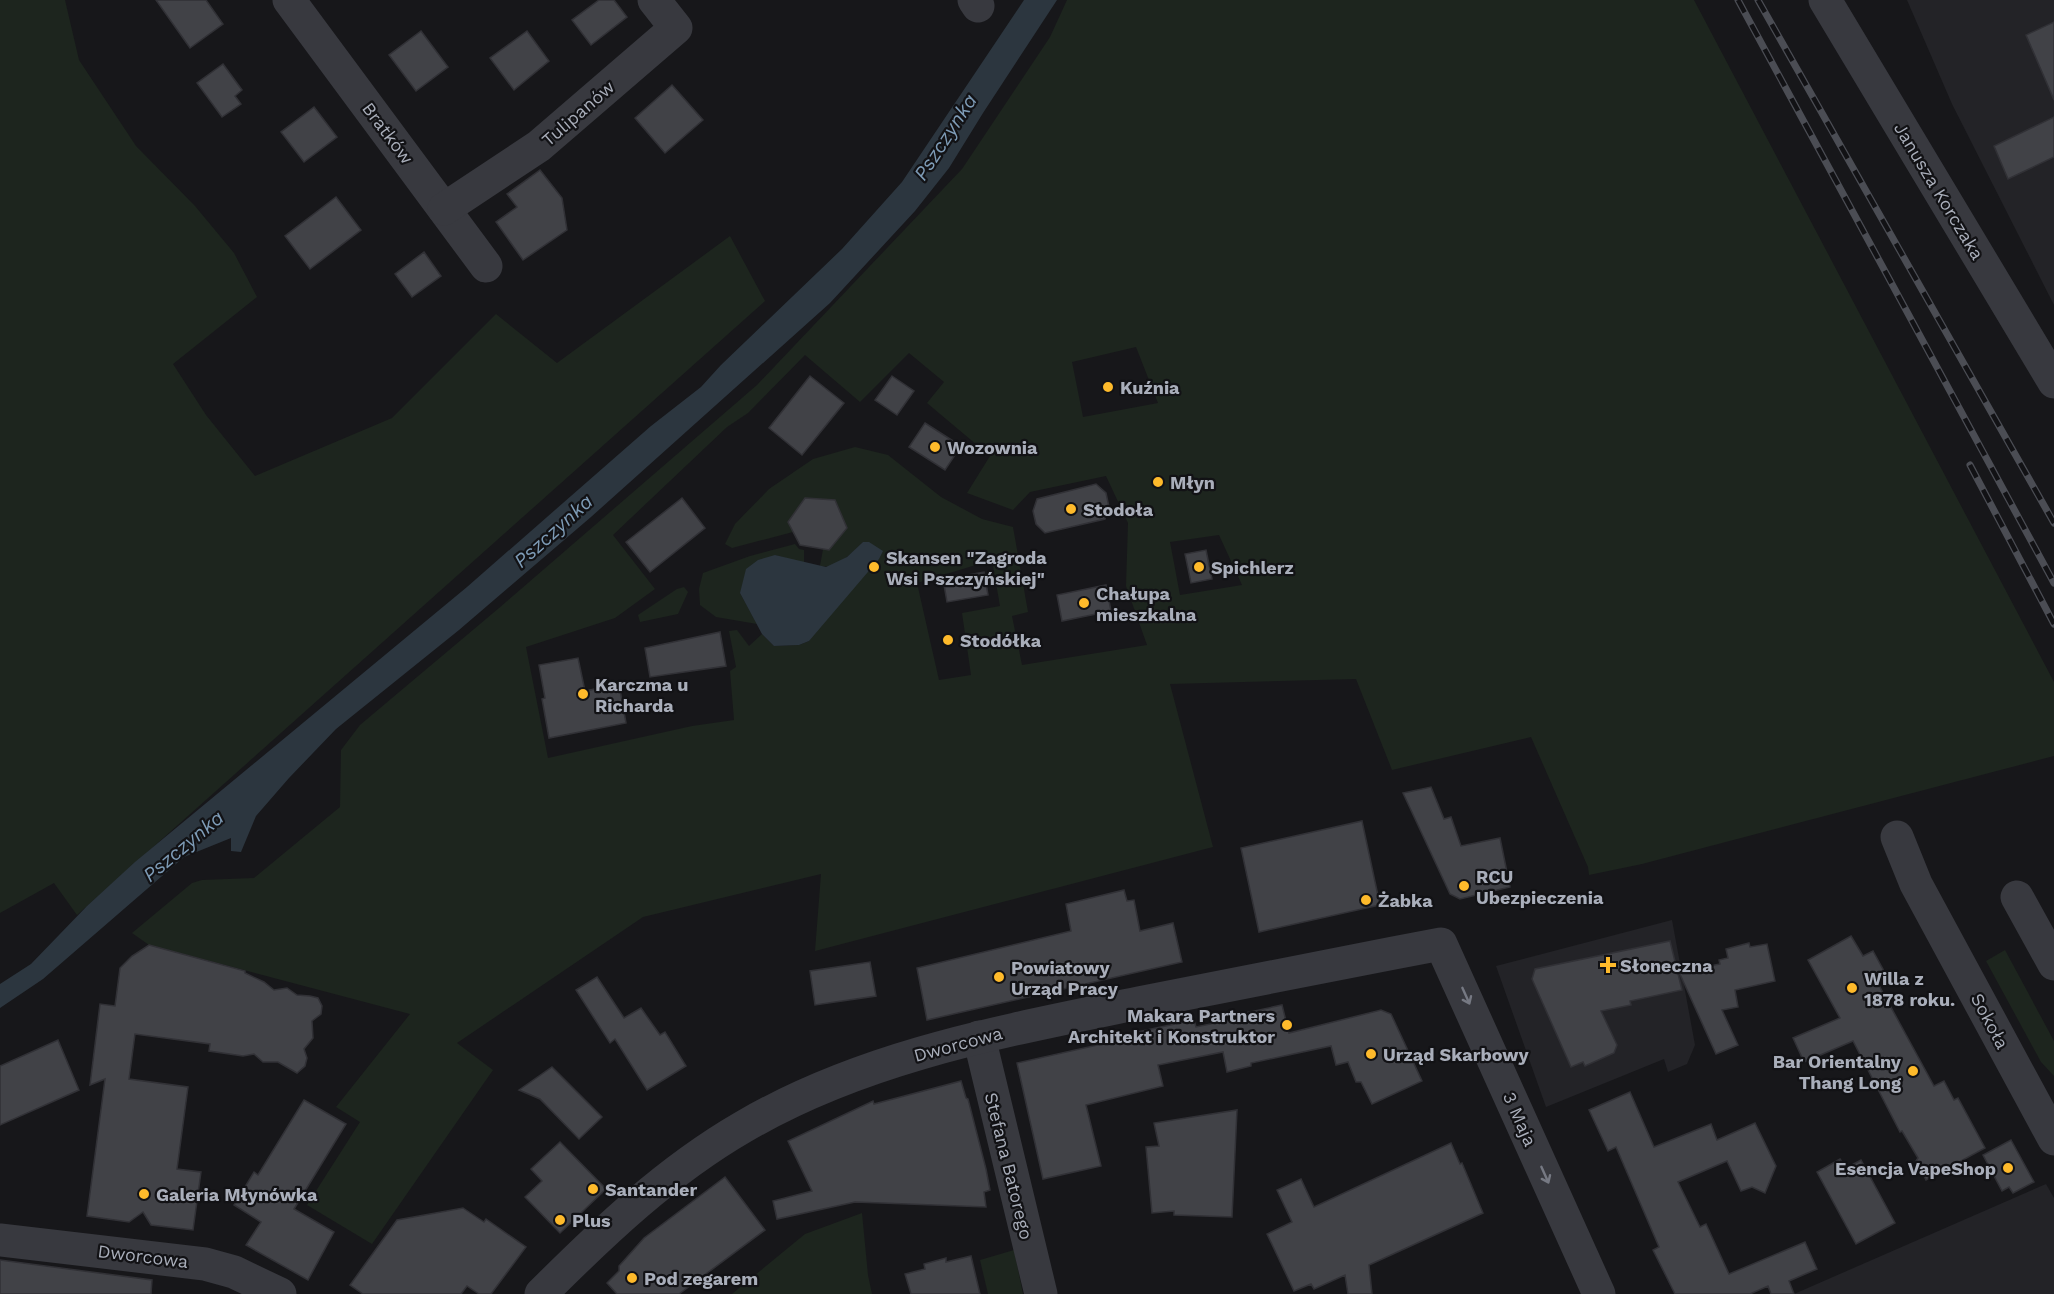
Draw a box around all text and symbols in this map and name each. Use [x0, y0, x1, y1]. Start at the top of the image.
street label: Tulipanów [537, 76, 619, 150]
water label: Pszczynka [908, 89, 982, 185]
street label: Bratków [358, 98, 418, 168]
street label: Janusza Korczaka [1890, 119, 1988, 263]
place label: Kuźnia [1120, 377, 1180, 398]
marker: Kuźnia [1101, 380, 1115, 394]
place label: Wozownia [947, 437, 1038, 458]
marker: Wozownia [928, 440, 942, 454]
place label: Młyn [1170, 472, 1215, 493]
marker: Młyn [1151, 475, 1165, 489]
water label: Pszczynka [509, 489, 597, 573]
place label: Stodoła [1083, 499, 1154, 520]
marker: Stodoła [1064, 502, 1078, 516]
place label: Skansen "Zagroda Wsi Pszczyńskiej" [886, 547, 1047, 589]
place label: Spichlerz [1211, 557, 1294, 578]
marker: Skansen "Zagroda Wsi Pszczyńskiej" [867, 560, 881, 574]
marker: Spichlerz [1192, 560, 1206, 574]
place label: Chałupa mieszkalna [1096, 583, 1197, 625]
marker: Chałupa mieszkalna [1077, 596, 1091, 610]
place label: Stodółka [960, 630, 1042, 651]
marker: Stodółka [941, 633, 955, 647]
place label: Karczma u Richarda [595, 674, 688, 716]
marker: Karczma u Richarda [576, 687, 590, 701]
water label: Pszczynka [138, 805, 228, 887]
place label: RCU Ubezpieczenia [1476, 866, 1604, 908]
marker: RCU Ubezpieczenia [1457, 879, 1471, 893]
place label: Żabka [1378, 890, 1433, 911]
marker: Żabka [1359, 893, 1373, 907]
place label: Słoneczna [1620, 955, 1713, 976]
place label: Powiatowy Urząd Pracy [1011, 957, 1119, 999]
marker: Słoneczna [1601, 958, 1615, 972]
place label: Willa z 1878 roku. [1864, 968, 1955, 1010]
marker: Powiatowy Urząd Pracy [992, 970, 1006, 984]
marker: Willa z 1878 roku. [1845, 981, 1859, 995]
one-way arrow [1460, 987, 1472, 1005]
street label: Sokoła [1967, 990, 2013, 1052]
place label: Makara Partners Architekt i Konstruktor [1068, 1005, 1275, 1047]
marker: Makara Partners Architekt i Konstruktor [1280, 1018, 1294, 1032]
street label: Dworcowa [911, 1022, 1005, 1066]
place label: Urząd Skarbowy [1383, 1044, 1529, 1065]
marker: Urząd Skarbowy [1364, 1047, 1378, 1061]
place label: Bar Orientalny Thang Long [1773, 1051, 1902, 1093]
marker: Bar Orientalny Thang Long [1906, 1064, 1920, 1078]
street label: 3 Maja [1499, 1089, 1541, 1149]
street label: Stefana Batorego [981, 1090, 1037, 1242]
place label: Esencja VapeShop [1835, 1158, 1996, 1179]
marker: Esencja VapeShop [2001, 1161, 2015, 1175]
one-way arrow [1539, 1165, 1551, 1183]
place label: Santander [605, 1179, 697, 1200]
marker: Santander [586, 1182, 600, 1196]
place label: Galeria Młynówka [156, 1184, 318, 1205]
marker: Galeria Młynówka [137, 1187, 151, 1201]
place label: Plus [572, 1210, 611, 1231]
marker: Plus [553, 1213, 567, 1227]
street label: Dworcowa [97, 1240, 189, 1272]
place label: Pod zegarem [644, 1268, 758, 1289]
marker: Pod zegarem [625, 1271, 639, 1285]

